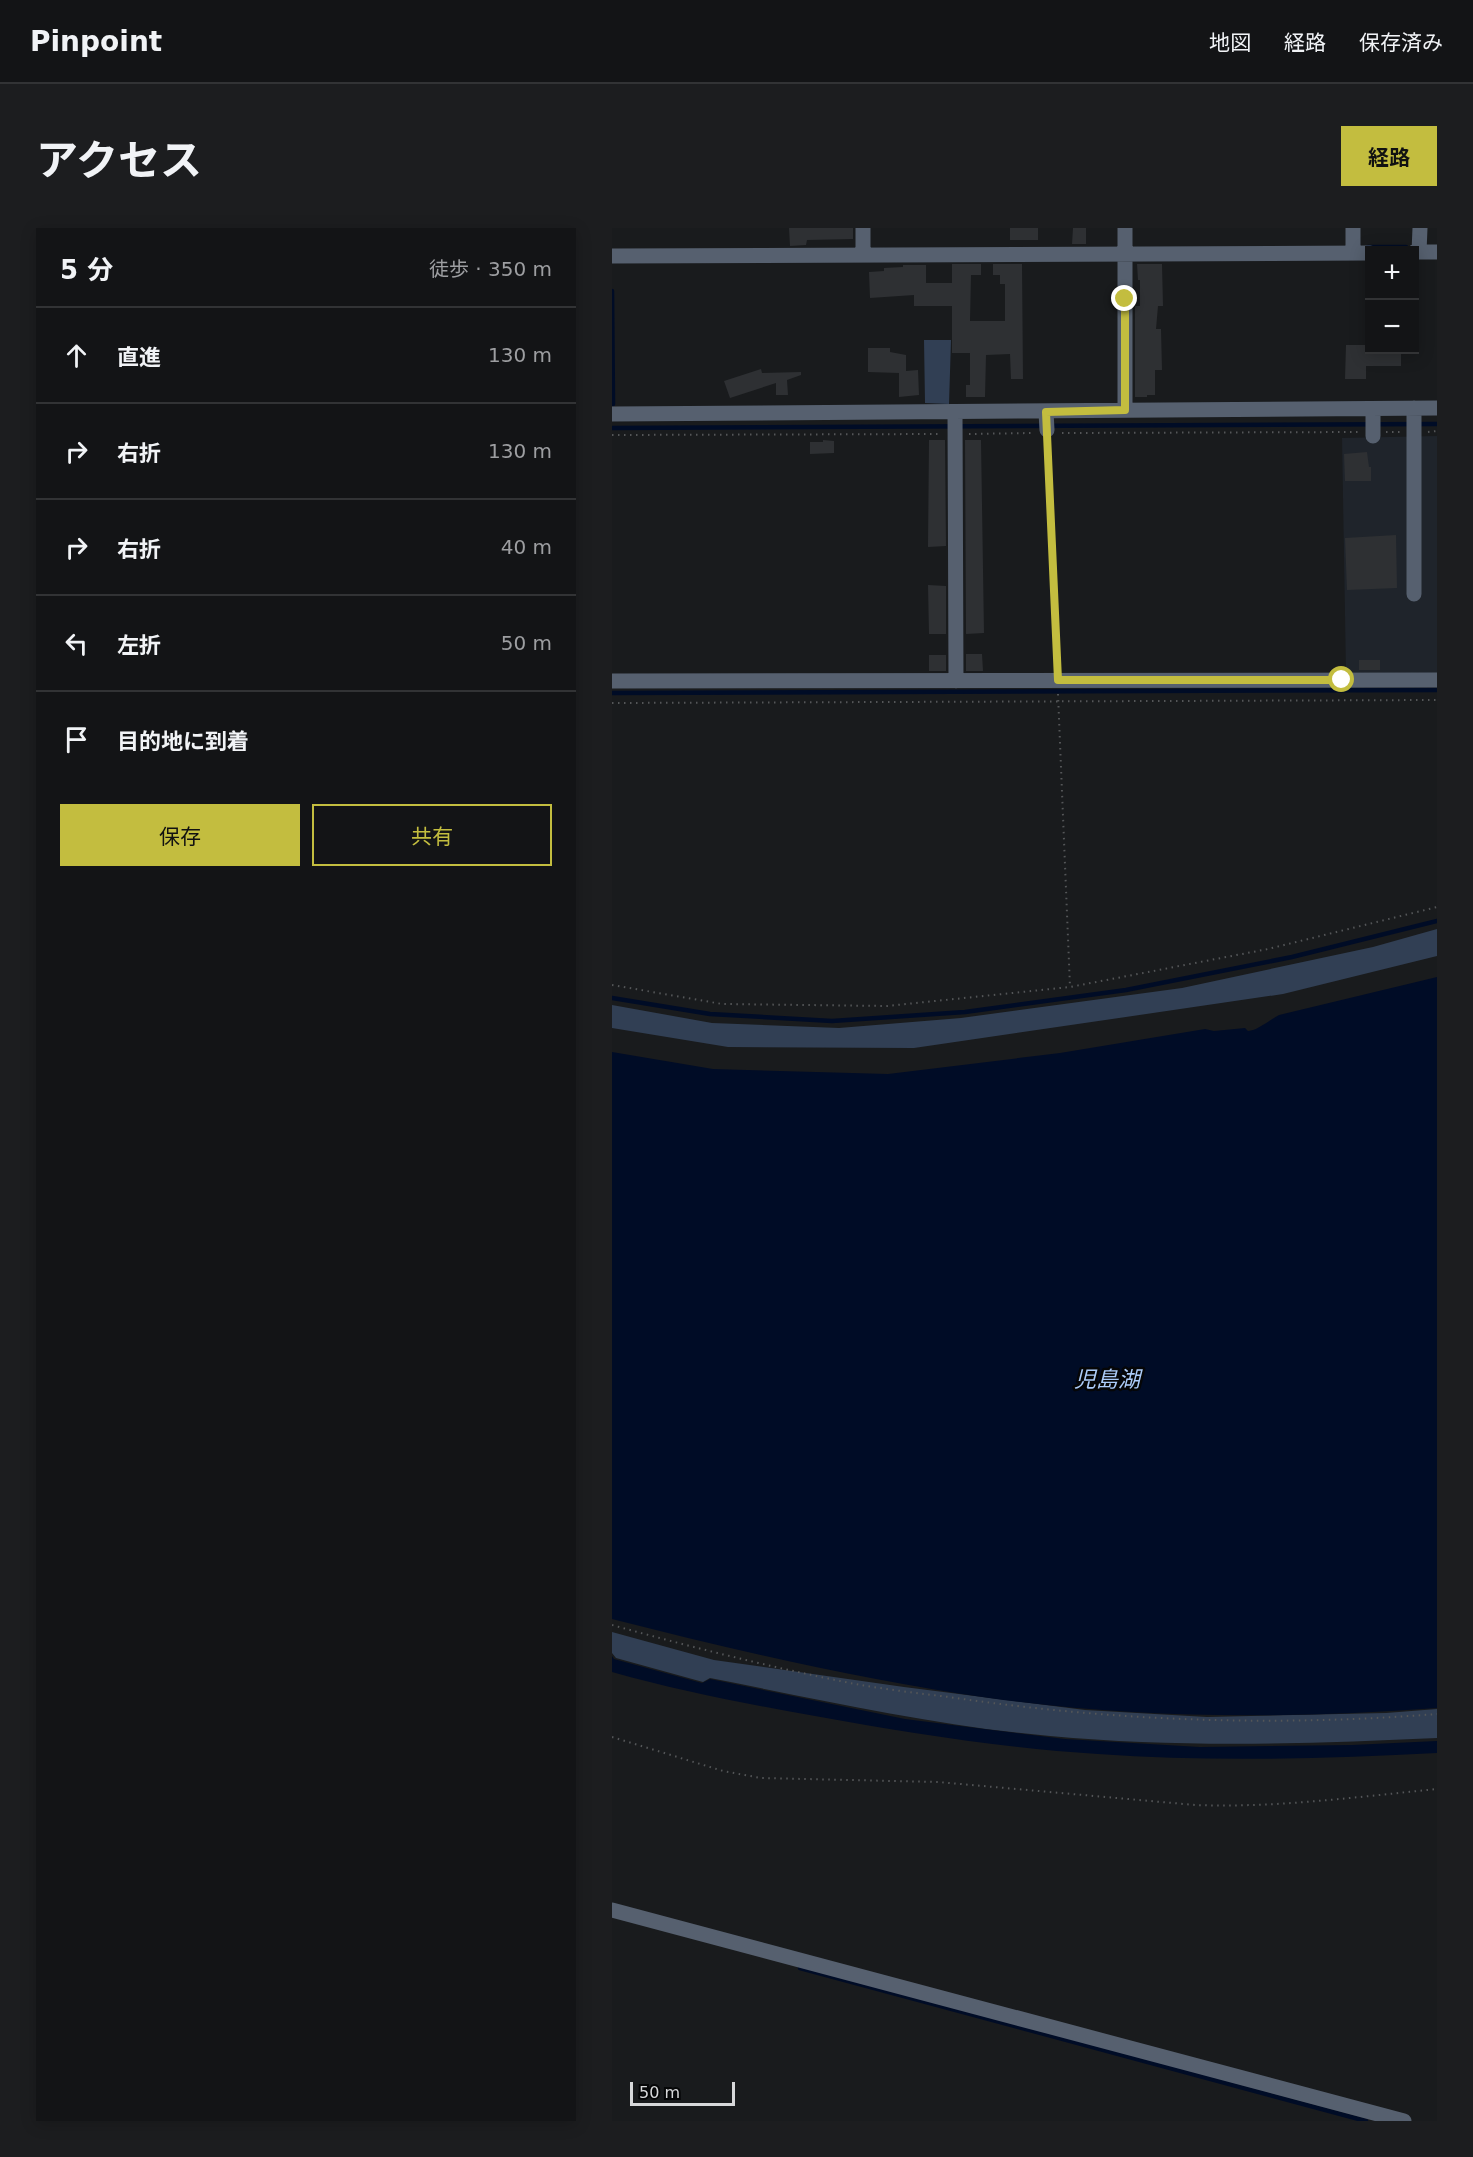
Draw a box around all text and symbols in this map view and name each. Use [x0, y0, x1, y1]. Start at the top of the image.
text: Pinpoint [30, 25, 162, 58]
text: 地図 [1209, 31, 1251, 55]
text: 経路 [1284, 31, 1326, 55]
text: 保存済み [1359, 31, 1443, 55]
button: 経路 [1341, 126, 1437, 186]
text: アクセス [36, 136, 202, 185]
map controls [1365, 246, 1419, 354]
button: + [1365, 246, 1419, 300]
text: 5 分 [60, 255, 113, 285]
text: 徒歩 · 350 m [429, 257, 552, 281]
route end [1111, 285, 1137, 311]
button: − [1365, 300, 1419, 354]
icon: ahead [60, 339, 93, 372]
text: 130 m [488, 343, 552, 367]
text: 直進 [117, 345, 161, 370]
icon: right [60, 435, 93, 468]
text: 130 m [488, 439, 552, 463]
text: 右折 [117, 441, 161, 466]
icon: right [60, 531, 93, 564]
text: 40 m [501, 535, 552, 559]
text: 右折 [117, 537, 161, 562]
icon: left [60, 627, 93, 660]
text: 50 m [501, 631, 552, 655]
text: 左折 [117, 633, 161, 658]
route start [1328, 666, 1354, 692]
icon: arrive [60, 723, 93, 756]
text: 目的地に到着 [117, 729, 249, 754]
button: 保存 [60, 804, 300, 866]
button: 共有 [312, 804, 552, 866]
water label: 児島湖 [1074, 1367, 1143, 1392]
scale bar [630, 2079, 735, 2106]
text: 50 m [639, 2083, 680, 2102]

